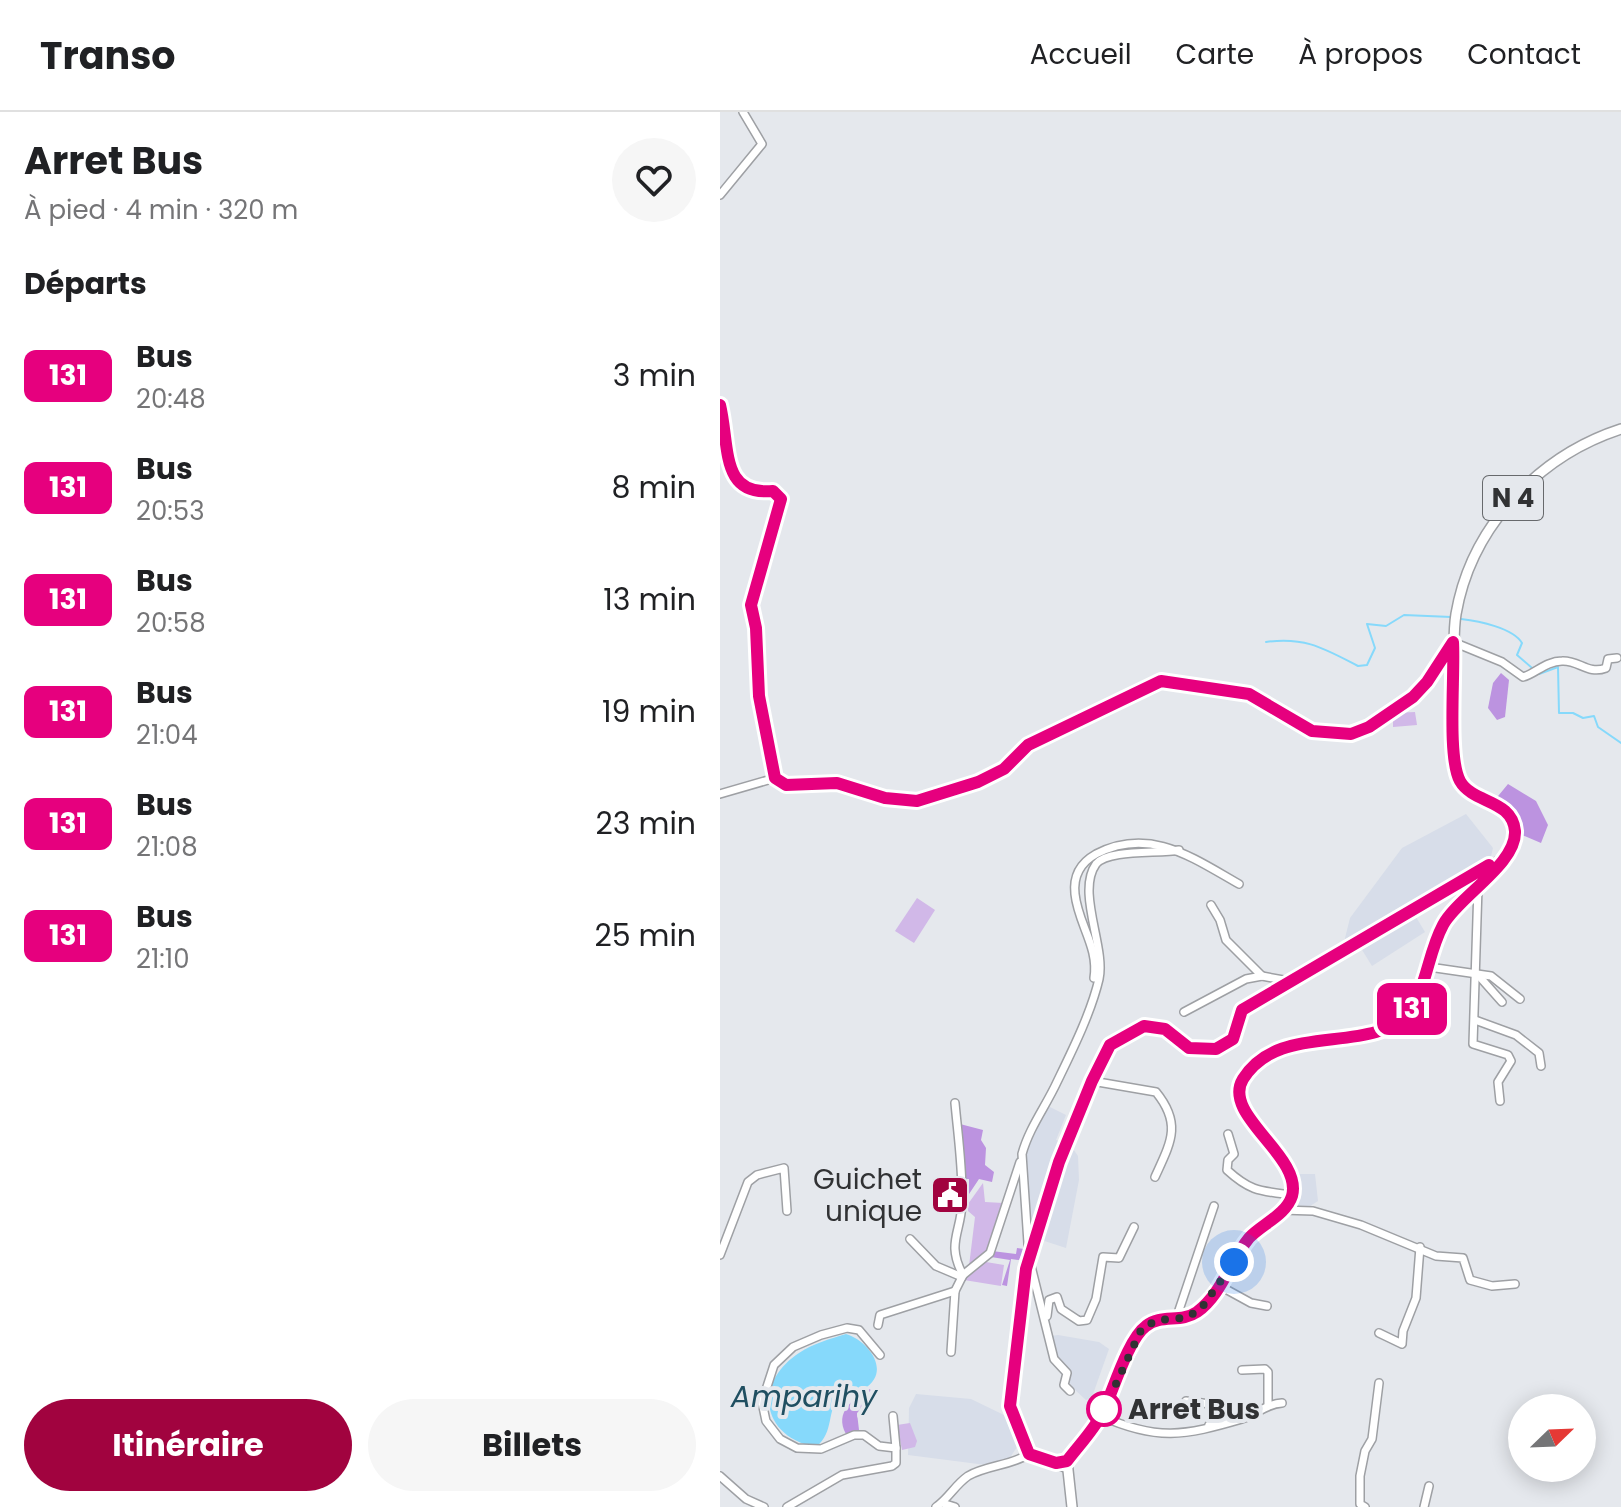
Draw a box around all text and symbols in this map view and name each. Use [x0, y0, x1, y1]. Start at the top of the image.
text: Transo [40, 29, 176, 82]
text: Accueil [1030, 35, 1132, 74]
text: Carte [1176, 35, 1254, 74]
text: À propos [1298, 35, 1423, 74]
text: Contact [1467, 35, 1581, 74]
text: Arret Bus [24, 134, 203, 187]
button: heart [612, 138, 696, 222]
text: À pied · 4 min · 320 m [24, 192, 298, 228]
text: Départs [24, 262, 147, 305]
text: Bus [136, 335, 193, 378]
text: 3 min [613, 354, 696, 397]
text: 131 [49, 356, 87, 395]
text: 20:48 [136, 381, 206, 417]
text: Bus [136, 447, 193, 490]
text: 8 min [612, 466, 696, 509]
text: 131 [49, 468, 87, 507]
road number: N 4 [1483, 476, 1543, 520]
text: 20:53 [136, 493, 204, 529]
text: Bus [136, 559, 193, 602]
text: 13 min [603, 578, 696, 621]
text: 131 [49, 580, 87, 619]
text: 20:58 [136, 605, 206, 641]
text: Bus [136, 671, 193, 714]
text: 19 min [602, 690, 696, 733]
text: 131 [49, 692, 87, 731]
text: 21:04 [136, 717, 198, 753]
text: Bus [136, 783, 193, 826]
text: 23 min [596, 802, 696, 845]
text: 131 [49, 804, 87, 843]
text: 21:08 [136, 829, 198, 865]
text: Bus [136, 895, 193, 938]
text: 25 min [594, 914, 696, 957]
text: 131 [49, 916, 87, 955]
text: 21:10 [136, 941, 189, 977]
line badge: 131 [1366, 983, 1458, 1035]
text: 131 [1393, 989, 1431, 1028]
place label: Guichet unique [813, 1160, 922, 1231]
public building icon: Guichet unique [929, 1174, 971, 1216]
your location [1214, 1242, 1254, 1282]
water label: Amparihy [730, 1375, 878, 1418]
place label: Arret Bus [1128, 1390, 1260, 1429]
marker: Arret Bus [1087, 1392, 1121, 1426]
north arrow [1508, 1394, 1596, 1482]
map controls [1508, 1394, 1596, 1482]
button: Itinéraire [24, 1399, 352, 1491]
button: Billets [368, 1399, 696, 1491]

